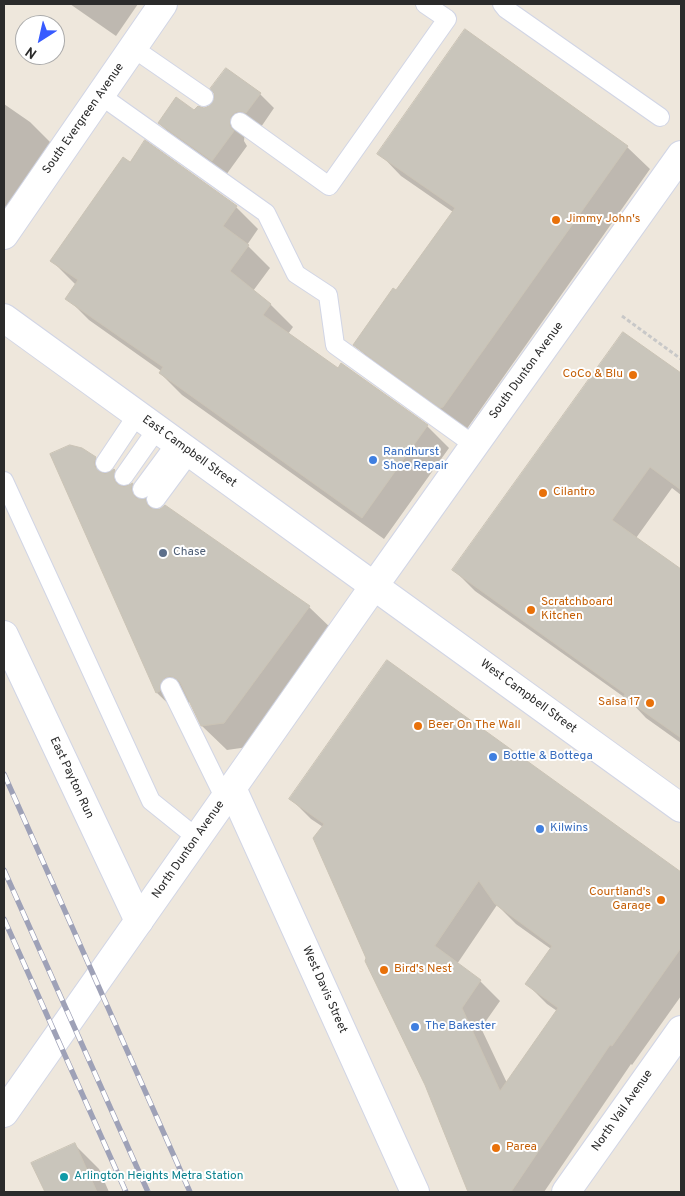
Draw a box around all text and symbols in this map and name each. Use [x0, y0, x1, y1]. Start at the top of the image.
north arrow [15, 15, 65, 65]
text: N [23, 42, 41, 62]
street label: South Evergreen Avenue [40, 61, 128, 177]
place label: Jimmy John's [566, 213, 640, 227]
marker: Jimmy John's [550, 214, 562, 226]
street label: South Dunton Avenue [487, 320, 567, 422]
place label: CoCo & Blu [563, 368, 623, 382]
marker: CoCo & Blu [627, 369, 639, 381]
street label: East Campbell Street [139, 413, 239, 491]
place label: Randhurst Shoe Repair [383, 446, 449, 474]
marker: Randhurst Shoe Repair [367, 454, 379, 466]
place label: Cilantro [553, 486, 595, 500]
marker: Cilantro [537, 487, 549, 499]
place label: Chase [173, 546, 206, 560]
marker: Chase [157, 547, 169, 559]
place label: Scratchboard Kitchen [541, 596, 613, 624]
marker: Scratchboard Kitchen [525, 604, 537, 616]
street label: West Campbell Street [477, 657, 579, 737]
place label: Salsa 17 [598, 696, 640, 710]
marker: Salsa 17 [644, 697, 656, 709]
place label: Beer On The Wall [428, 719, 521, 733]
marker: Beer On The Wall [412, 720, 424, 732]
street label: East Payton Run [46, 735, 96, 821]
place label: Bottle & Bottega [503, 750, 593, 764]
marker: Bottle & Bottega [487, 751, 499, 763]
street label: North Dunton Avenue [150, 798, 228, 902]
place label: Kilwins [550, 822, 588, 836]
marker: Kilwins [534, 823, 546, 835]
place label: Courtland's Garage [589, 886, 651, 914]
marker: Courtland's Garage [655, 894, 667, 906]
street label: West Davis Street [298, 944, 350, 1036]
place label: Bird's Nest [394, 963, 452, 977]
marker: Bird's Nest [378, 964, 390, 976]
place label: The Bakester [425, 1020, 496, 1034]
marker: The Bakester [409, 1021, 421, 1033]
street label: North Vail Avenue [589, 1067, 657, 1155]
place label: Parea [506, 1141, 537, 1155]
marker: Parea [490, 1142, 502, 1154]
place label: Arlington Heights Metra Station [74, 1170, 243, 1184]
marker: Arlington Heights Metra Station [58, 1171, 70, 1183]

